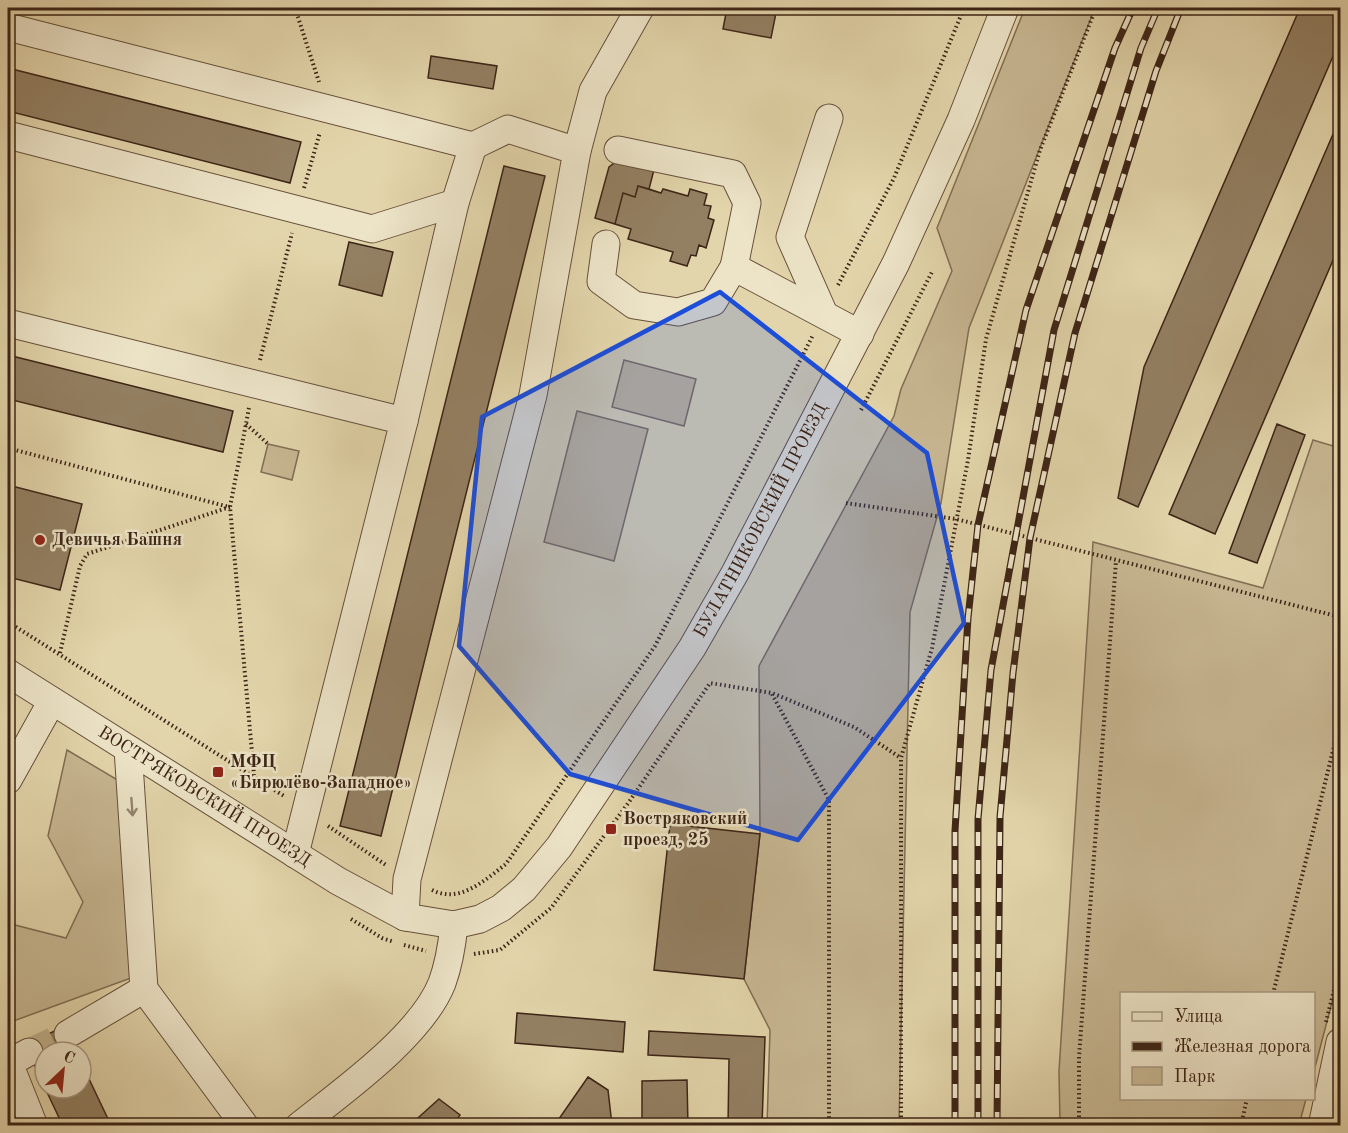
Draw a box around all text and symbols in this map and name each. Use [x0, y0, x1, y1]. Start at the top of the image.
street label: БУЛАТНИКОВСКИЙ ПРОЕЗД [691, 400, 831, 641]
place label: Девичья Башня [52, 531, 182, 549]
marker: Девичья Башня [33, 533, 47, 547]
street label: ВОСТРЯКОВСКИЙ ПРОЕЗД [95, 723, 314, 870]
place label: МФЦ «Бирюлёво-Западное» [230, 753, 412, 792]
marker: МФЦ «Бирюлёво-Западное» [211, 765, 225, 779]
one-way arrow [127, 797, 138, 817]
place label: Востряковский проезд, 25 [623, 810, 747, 849]
marker: Востряковский проезд, 25 [604, 822, 618, 836]
legend [1120, 992, 1315, 1100]
text: Улица [1174, 1008, 1223, 1026]
text: Железная дорога [1174, 1038, 1311, 1056]
north arrow [33, 1040, 93, 1100]
text: С [60, 1049, 77, 1068]
text: Парк [1174, 1068, 1215, 1086]

